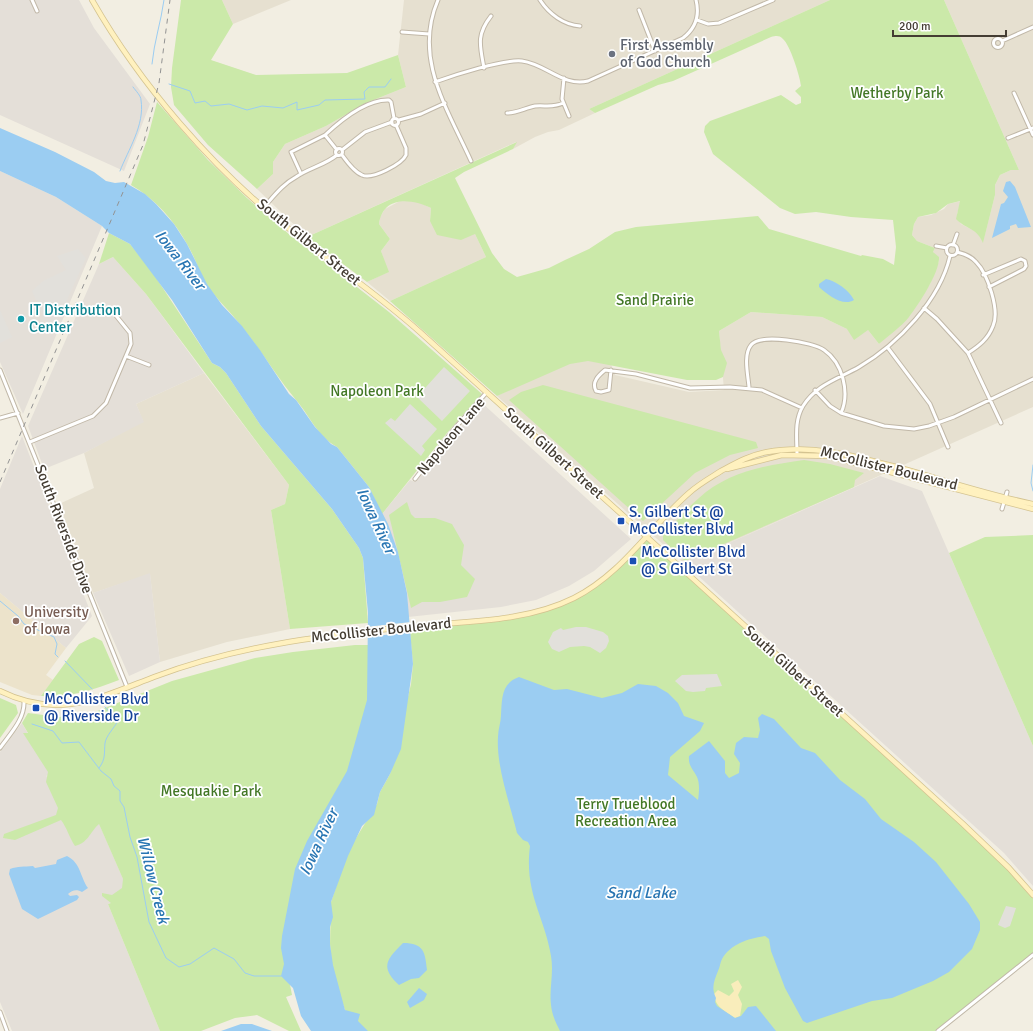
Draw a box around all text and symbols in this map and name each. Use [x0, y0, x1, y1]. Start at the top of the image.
scale bar [893, 12, 1006, 38]
text: 200 m [899, 19, 931, 34]
place label: First Assembly of God Church [620, 36, 713, 71]
marker: First Assembly of God Church [607, 49, 617, 59]
park label: Wetherby Park [850, 84, 944, 102]
street label: South Gilbert Street [254, 195, 364, 289]
water label: Iowa River [150, 226, 211, 296]
park label: Sand Prairie [616, 291, 694, 309]
place label: IT Distribution Center [29, 301, 121, 336]
marker: IT Distribution Center [16, 314, 26, 324]
park label: Napoleon Park [330, 382, 424, 400]
street label: Napoleon Lane [413, 394, 489, 478]
street label: South Gilbert Street [500, 403, 608, 503]
street label: McCollister Boulevard [818, 442, 960, 494]
street label: South Riverside Drive [31, 462, 97, 596]
water label: Iowa River [352, 485, 401, 559]
place label: S. Gilbert St @ McCollister Blvd [629, 503, 734, 538]
marker: S. Gilbert St @ McCollister Blvd [616, 516, 626, 526]
place label: McCollister Blvd @ S Gilbert St [641, 543, 746, 578]
marker: McCollister Blvd @ S Gilbert St [628, 556, 638, 566]
place label: University of Iowa [24, 603, 89, 638]
street label: McCollister Boulevard [310, 614, 452, 646]
marker: University of Iowa [11, 616, 21, 626]
street label: South Gilbert Street [740, 621, 848, 721]
place label: McCollister Blvd @ Riverside Dr [44, 690, 149, 725]
marker: McCollister Blvd @ Riverside Dr [31, 703, 41, 713]
park label: Mesquakie Park [160, 782, 262, 800]
park label: Terry Trueblood Recreation Area [575, 795, 677, 830]
water label: Iowa River [295, 804, 344, 878]
water label: Willow Creek [132, 834, 174, 928]
water label: Sand Lake [606, 883, 677, 903]

